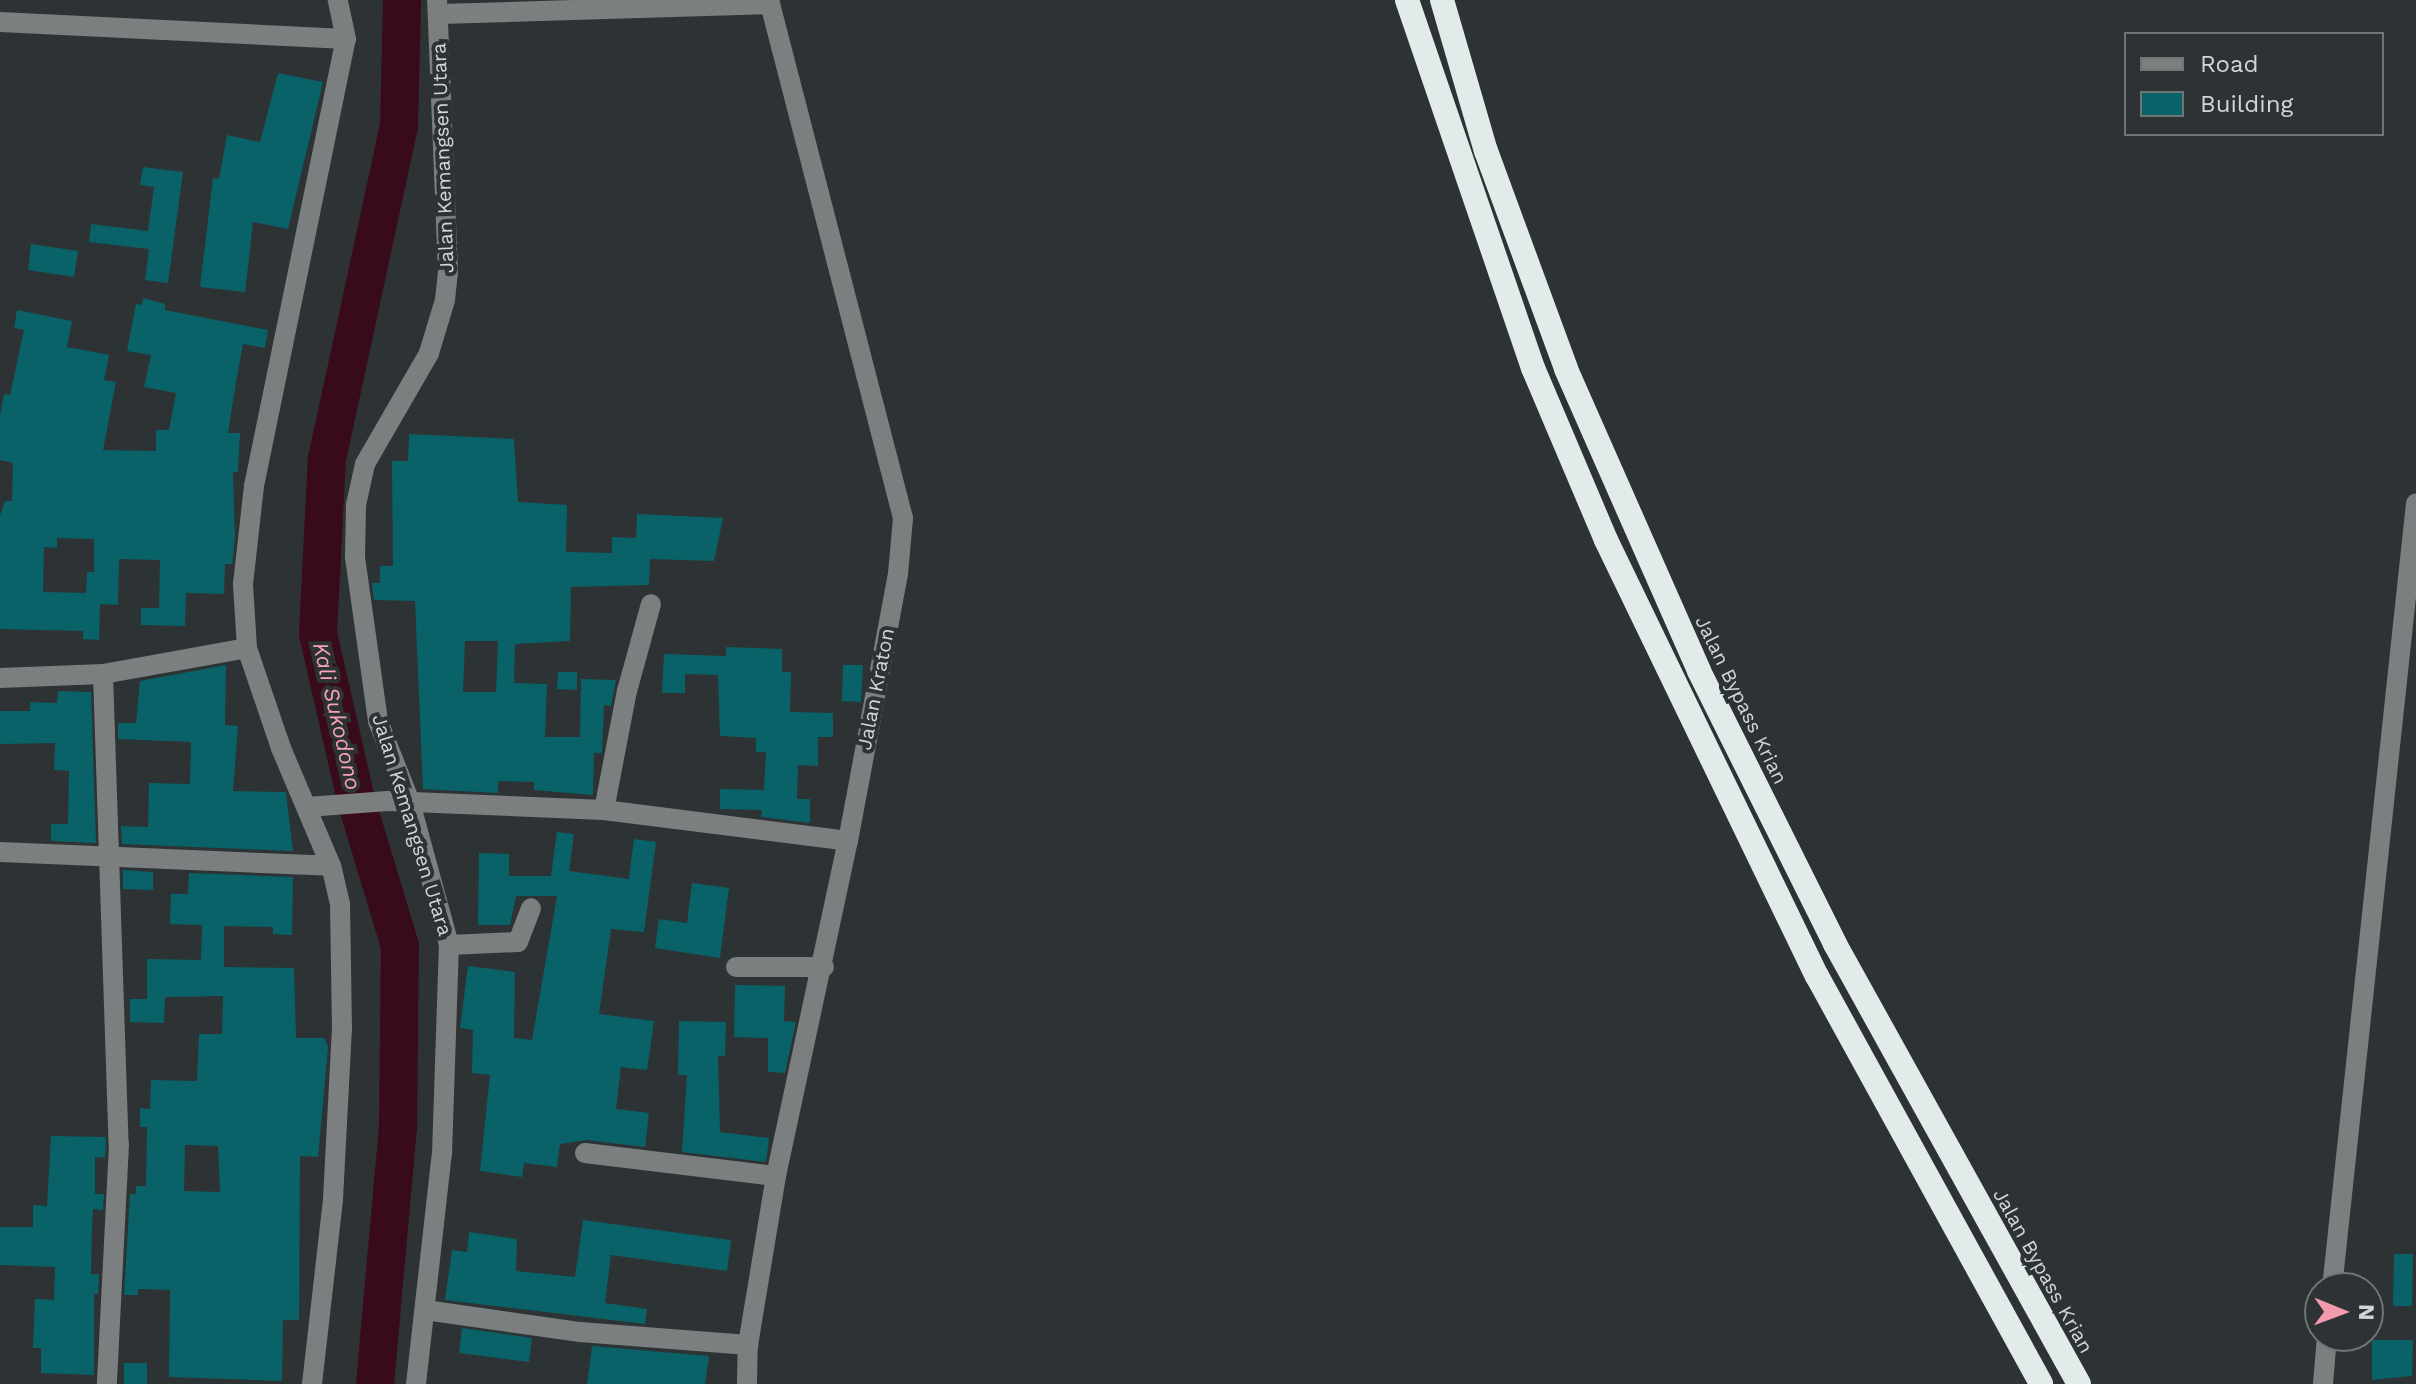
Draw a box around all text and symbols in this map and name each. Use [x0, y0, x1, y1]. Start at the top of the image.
legend [2124, 32, 2384, 136]
street label: Jalan Kemangsen Utara [427, 42, 459, 274]
text: Road [2200, 50, 2259, 78]
text: Building [2200, 90, 2293, 118]
street label: Jalan Bypass Krian [1690, 612, 1792, 788]
street label: Jalan Kraton [852, 626, 900, 752]
water label: Kali Sukodono [307, 640, 367, 792]
street label: Jalan Kemangsen Utara [367, 711, 457, 939]
street label: Jalan Bypass Krian [1988, 1185, 2098, 1357]
north arrow [2304, 1272, 2384, 1352]
text: N [2354, 1304, 2379, 1321]

